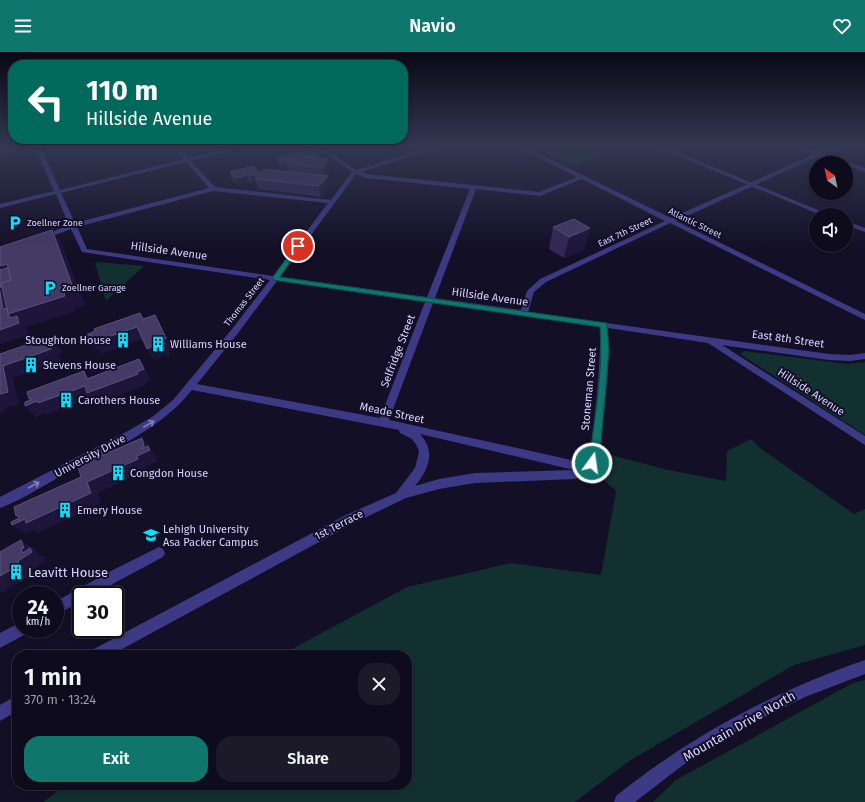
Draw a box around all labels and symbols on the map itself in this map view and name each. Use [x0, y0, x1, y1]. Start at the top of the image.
north arrow [809, 156, 853, 200]
street label: Atlantic Street [667, 206, 724, 241]
parking icon: Zoellner Zone [6, 214, 24, 232]
street label: East 7th Street [596, 215, 654, 249]
place label: Zoellner Zone [27, 218, 83, 228]
pin [281, 229, 315, 263]
street label: Hillside Avenue [130, 239, 208, 263]
street label: Thomas Street [222, 275, 266, 328]
parking icon: Zoellner Garage [41, 279, 59, 297]
place label: Zoellner Garage [62, 283, 126, 293]
street label: Hillside Avenue [451, 285, 529, 309]
street label: Selfridge Street [378, 313, 418, 389]
street label: East 8th Street [751, 327, 825, 351]
building icon: Stoughton House [114, 331, 132, 349]
place label: Stoughton House [25, 334, 111, 347]
building icon: Williams House [149, 335, 167, 353]
place label: Williams House [170, 338, 247, 351]
street label: Stoneman Street [579, 347, 599, 431]
building icon: Stevens House [22, 356, 40, 374]
place label: Stevens House [43, 359, 116, 372]
street label: Hillside Avenue [775, 366, 847, 418]
building icon: Carothers House [57, 391, 75, 409]
place label: Carothers House [78, 394, 160, 407]
street label: Meade Street [358, 400, 426, 426]
one-way arrow [143, 419, 155, 427]
street label: University Drive [52, 432, 128, 480]
position arrow [571, 442, 613, 484]
building icon: Congdon House [109, 464, 127, 482]
place label: Congdon House [130, 467, 208, 480]
one-way arrow [28, 481, 40, 488]
building icon: Emery House [56, 501, 74, 519]
place label: Emery House [77, 504, 142, 517]
street label: 1st Terrace [312, 507, 366, 543]
place label: Lehigh University Asa Packer Campus [163, 523, 258, 549]
school or university icon: Lehigh University Asa Packer Campus [142, 526, 160, 544]
building icon: Leavitt House [7, 563, 25, 581]
place label: Leavitt House [28, 565, 108, 580]
speed limit sign: 30 [72, 586, 124, 638]
street label: Mountain Drive North [680, 688, 798, 764]

